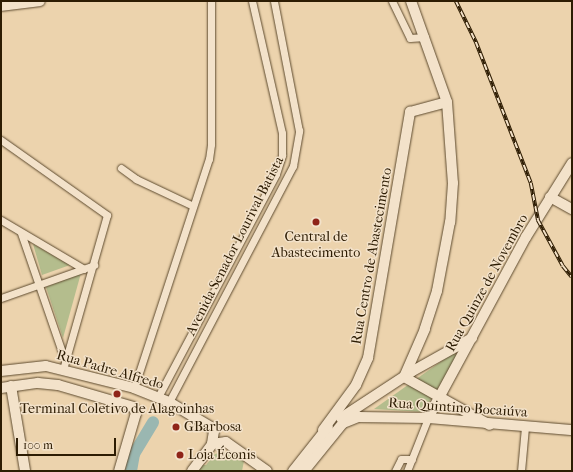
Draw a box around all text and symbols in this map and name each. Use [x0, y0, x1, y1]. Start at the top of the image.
street label: Avenida Senador Lourival Batista [182, 154, 288, 338]
street label: Rua Centro de Abastecimento [348, 166, 396, 346]
street label: Rua Quinze de Novembro [442, 211, 532, 355]
marker: Central de Abastecimento [311, 217, 321, 227]
place label: Central de Abastecimento [272, 229, 360, 262]
street label: Rua Padre Alfredo [55, 347, 165, 393]
marker: Terminal Coletivo de Alagoinhas [112, 389, 122, 399]
street label: Rua Quintino Bocaiúva [388, 395, 528, 421]
place label: Terminal Coletivo de Alagoinhas [20, 401, 214, 417]
place label: GBarbosa [184, 419, 242, 435]
marker: GBarbosa [171, 422, 181, 432]
scale bar [18, 430, 118, 456]
text: 100 m [23, 438, 53, 452]
place label: Loja Éconis [188, 447, 256, 463]
marker: Loja Éconis [175, 450, 185, 460]

